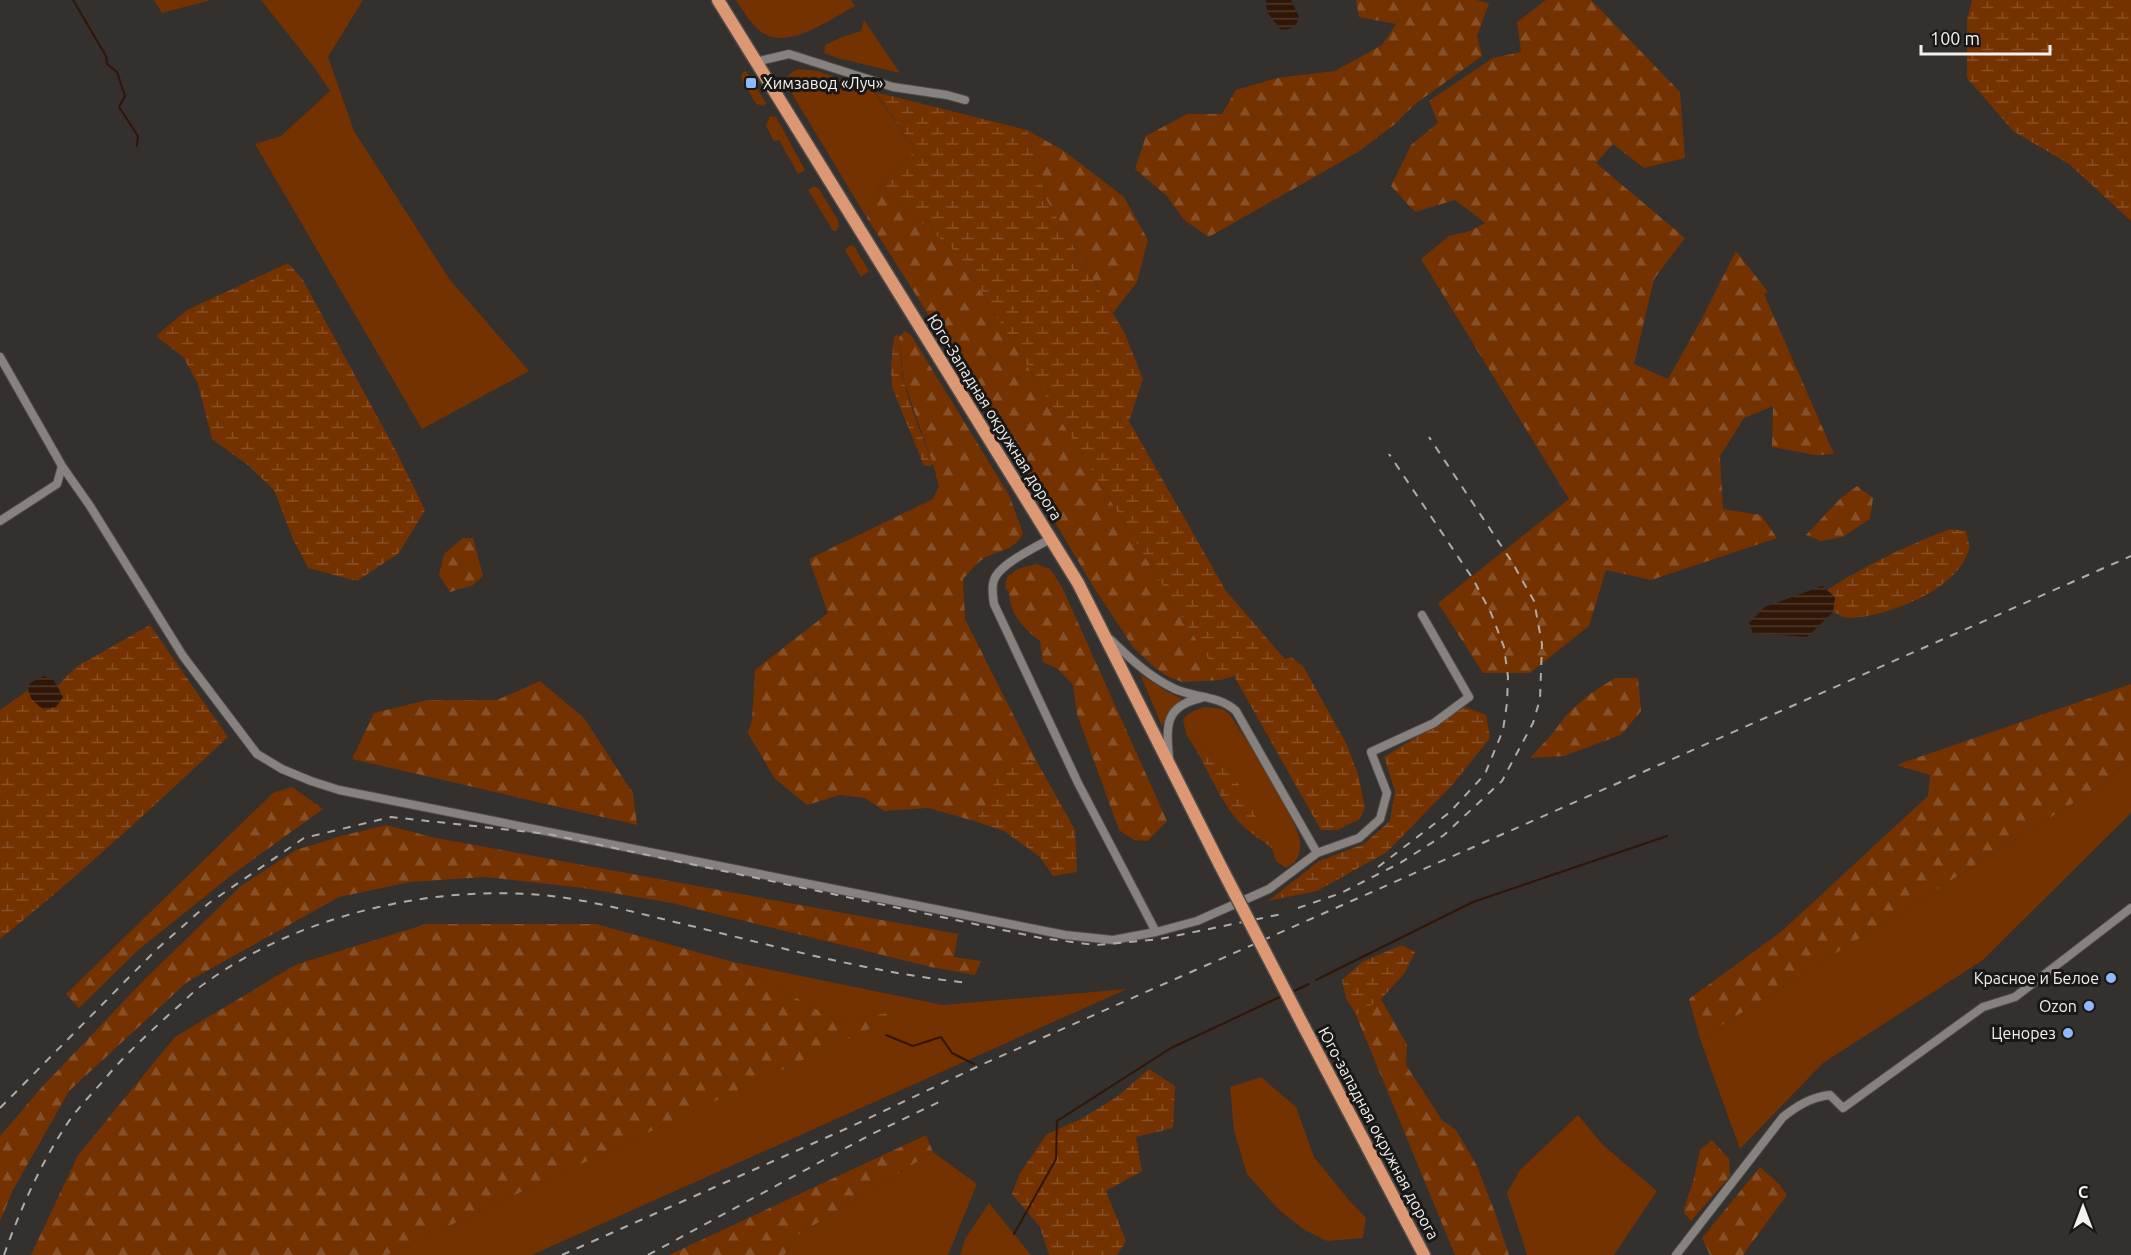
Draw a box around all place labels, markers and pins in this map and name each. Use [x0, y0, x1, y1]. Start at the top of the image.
place label: Химзавод «Луч» [763, 74, 883, 92]
marker: Химзавод «Луч» [744, 76, 758, 90]
place label: Красное и Белое [1974, 969, 2099, 987]
marker: Красное и Белое [2104, 971, 2118, 985]
place label: Ozon [2039, 997, 2077, 1015]
marker: Ozon [2082, 999, 2096, 1013]
place label: Ценорез [1991, 1024, 2056, 1042]
marker: Ценорез [2061, 1026, 2075, 1040]

